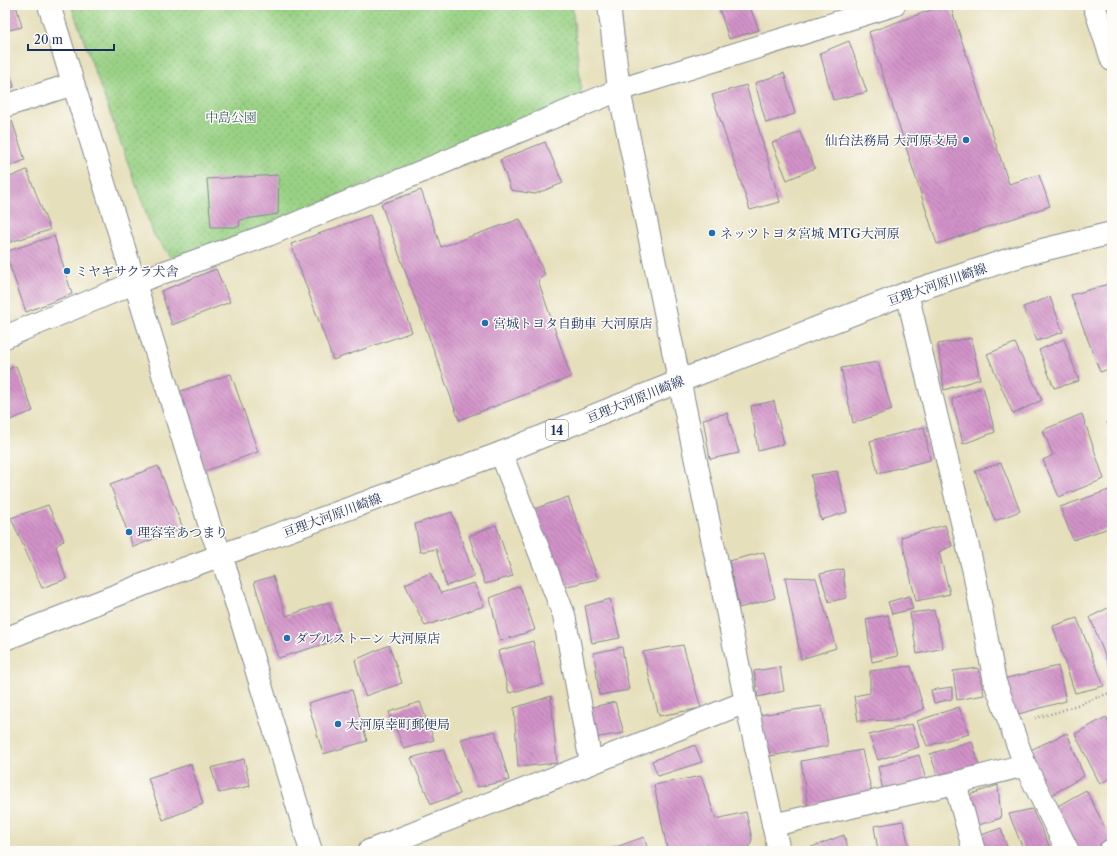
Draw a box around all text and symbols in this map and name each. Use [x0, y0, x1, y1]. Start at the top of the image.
scale bar [28, 26, 114, 52]
text: 20 m [34, 32, 63, 47]
park label: 中島公園 [205, 109, 257, 125]
place label: 仙台法務局 大河原支局 [825, 132, 958, 148]
marker: 仙台法務局 大河原支局 [961, 135, 971, 145]
place label: ネッツトヨタ宮城 MTG大河原 [720, 225, 900, 241]
marker: ネッツトヨタ宮城 MTG大河原 [707, 228, 717, 238]
street label: 亘理大河原川崎線 [885, 260, 989, 308]
place label: ミヤギサクラ犬舎 [75, 263, 178, 279]
marker: ミヤギサクラ犬舎 [62, 266, 72, 276]
place label: 宮城トヨタ自動車 大河原店 [493, 315, 652, 331]
marker: 宮城トヨタ自動車 大河原店 [480, 318, 490, 328]
street label: 亘理大河原川崎線 [584, 372, 686, 426]
road number: 14 [546, 420, 568, 440]
street label: 亘理大河原川崎線 [280, 490, 384, 540]
place label: 理容室あつまり [137, 524, 228, 540]
marker: 理容室あつまり [124, 527, 134, 537]
place label: ダブルストーン 大河原店 [295, 630, 440, 646]
marker: ダブルストーン 大河原店 [282, 633, 292, 643]
place label: 大河原幸町郵便局 [346, 716, 450, 732]
marker: 大河原幸町郵便局 [333, 719, 343, 729]

